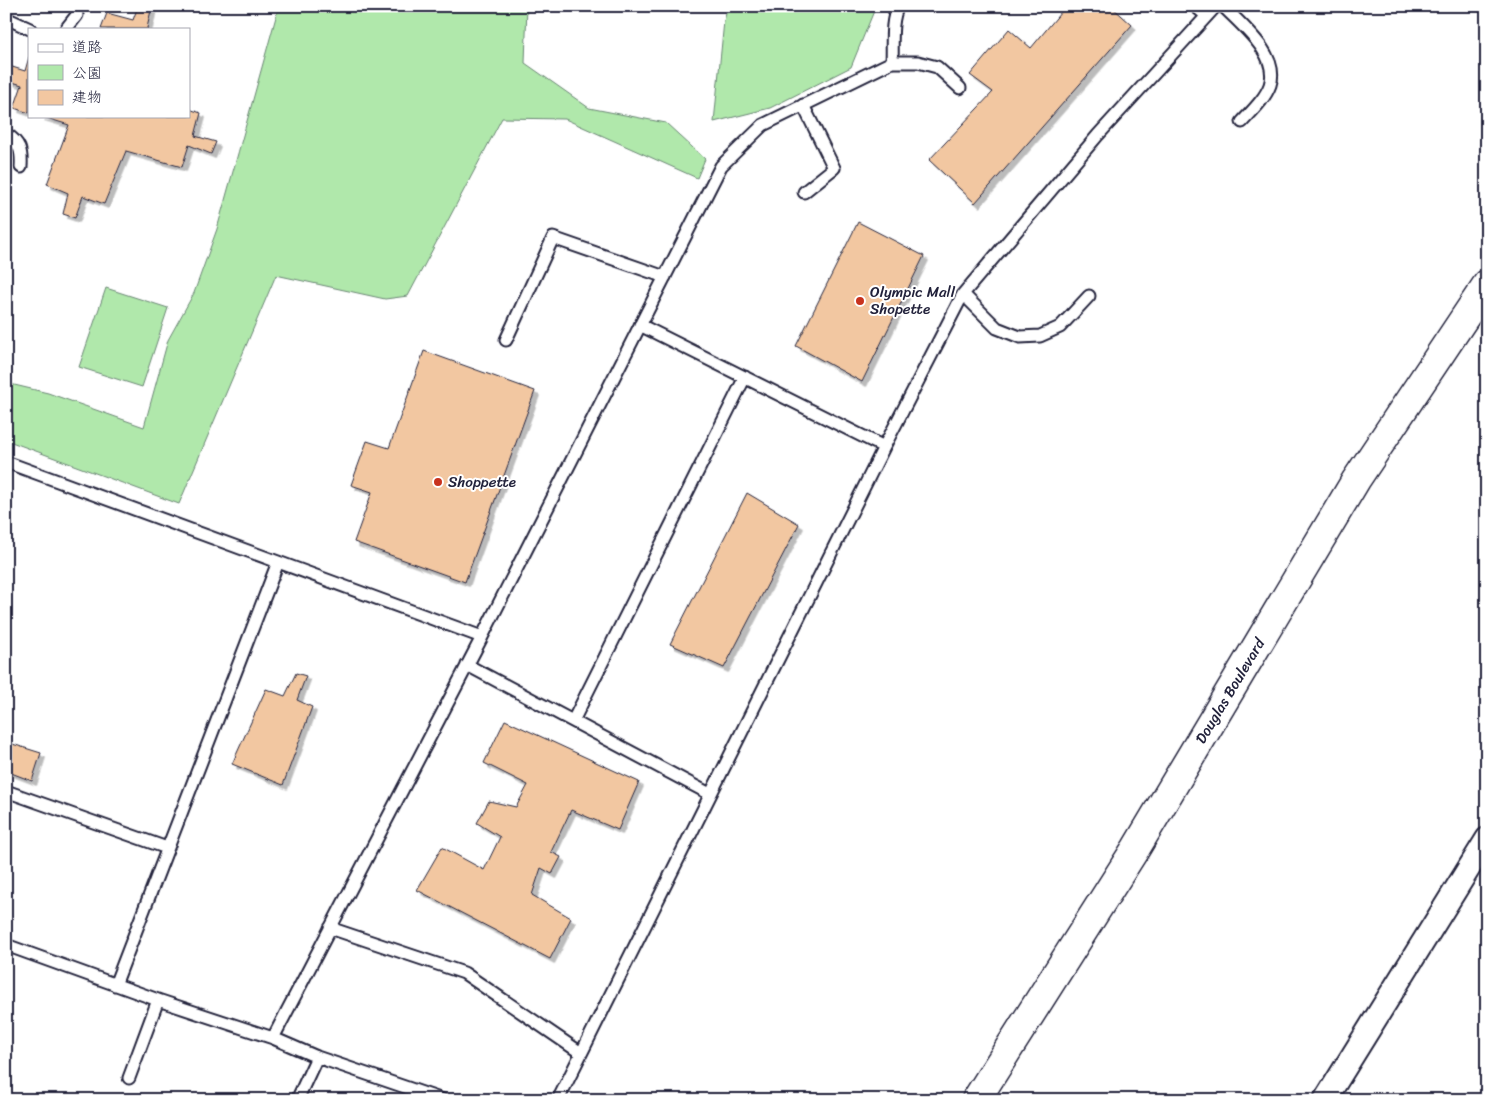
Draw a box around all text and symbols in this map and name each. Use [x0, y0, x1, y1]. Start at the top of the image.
legend [28, 28, 190, 118]
text: 道路 [72, 34, 102, 60]
text: 公園 [72, 60, 102, 86]
text: 建物 [72, 84, 102, 110]
place label: Olympic Mall Shopette [870, 279, 956, 322]
marker: Olympic Mall Shopette [854, 295, 866, 307]
place label: Shoppette [448, 469, 516, 495]
marker: Shoppette [432, 476, 444, 488]
street label: Douglas Boulevard [1188, 632, 1272, 749]

